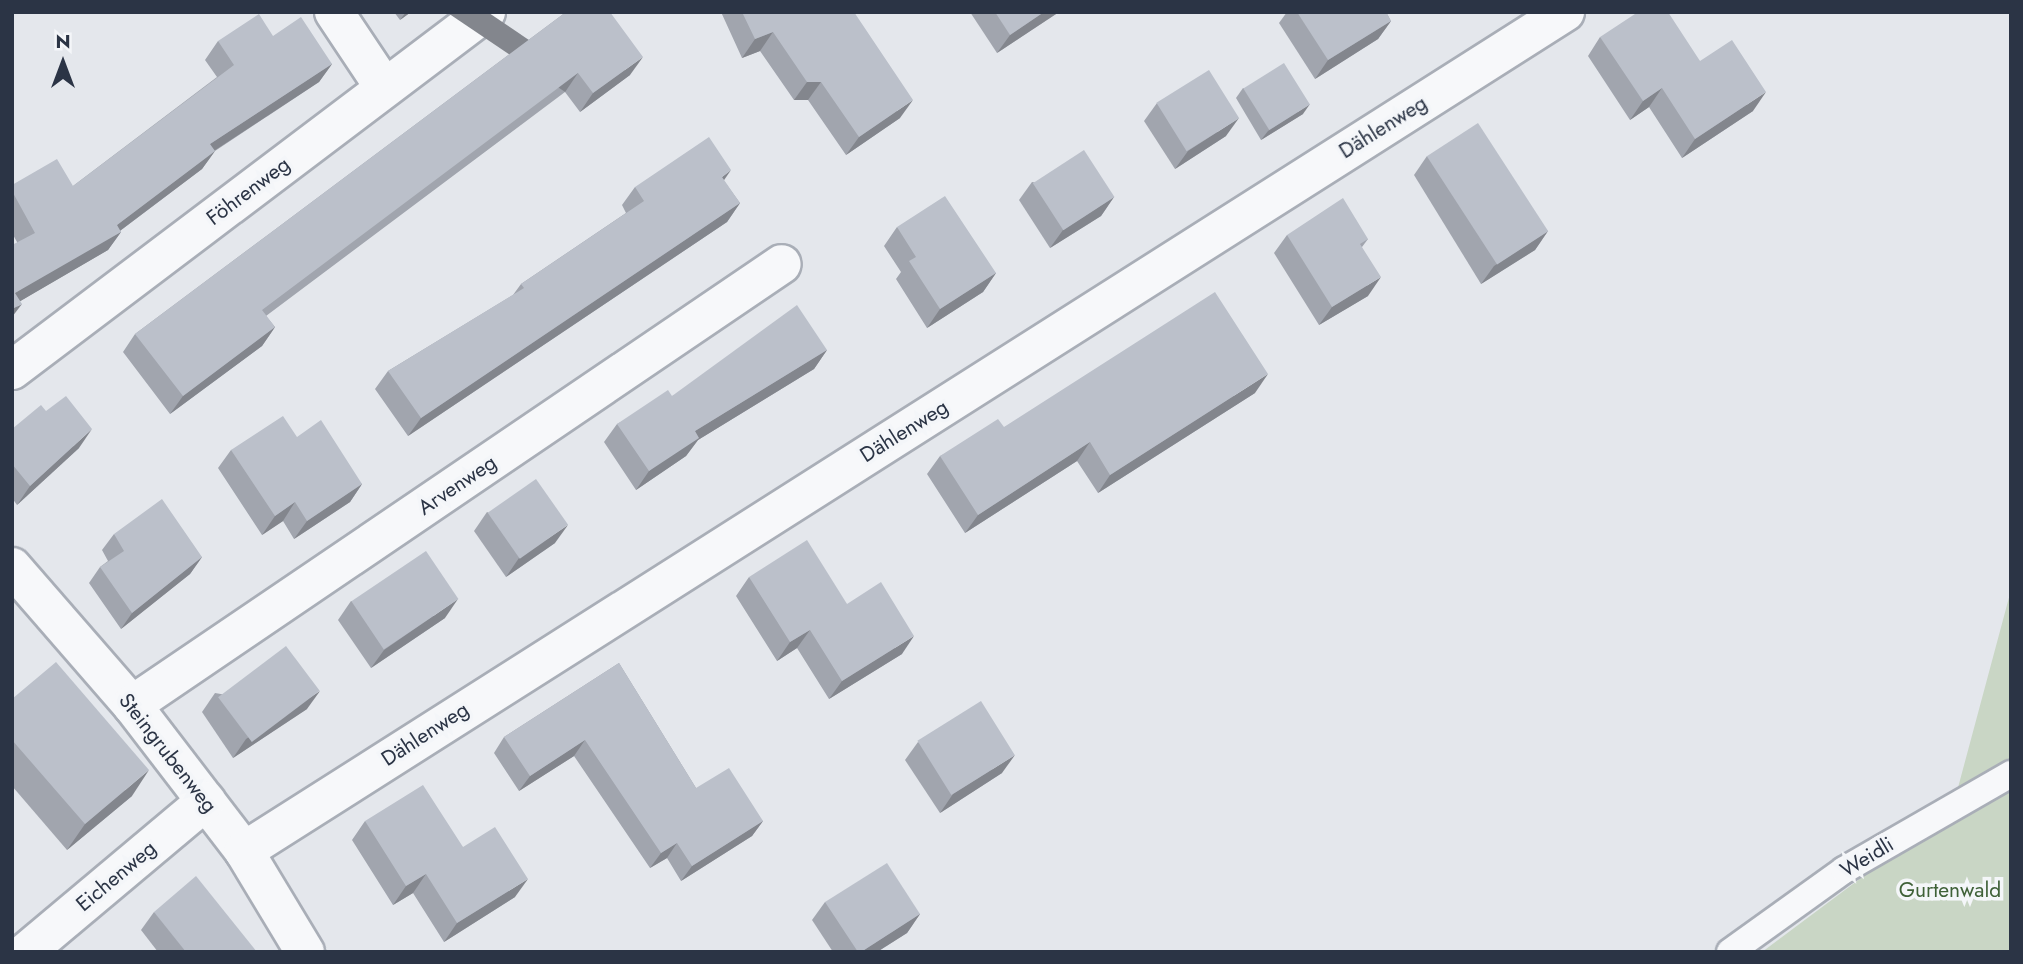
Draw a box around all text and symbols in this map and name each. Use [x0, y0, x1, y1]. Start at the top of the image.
north arrow [28, 28, 98, 98]
text: N [55, 28, 71, 55]
street label: Dählenweg [1334, 90, 1432, 164]
street label: Föhrenweg [201, 152, 295, 230]
street label: Dählenweg [855, 394, 953, 468]
street label: Arvenweg [413, 450, 501, 520]
street label: Steingrubenweg [114, 688, 222, 818]
street label: Dählenweg [377, 697, 473, 771]
street label: Weidli [1836, 831, 1898, 883]
street label: Eichenweg [71, 835, 161, 917]
park label: Gurtenwald [1899, 877, 2001, 903]

